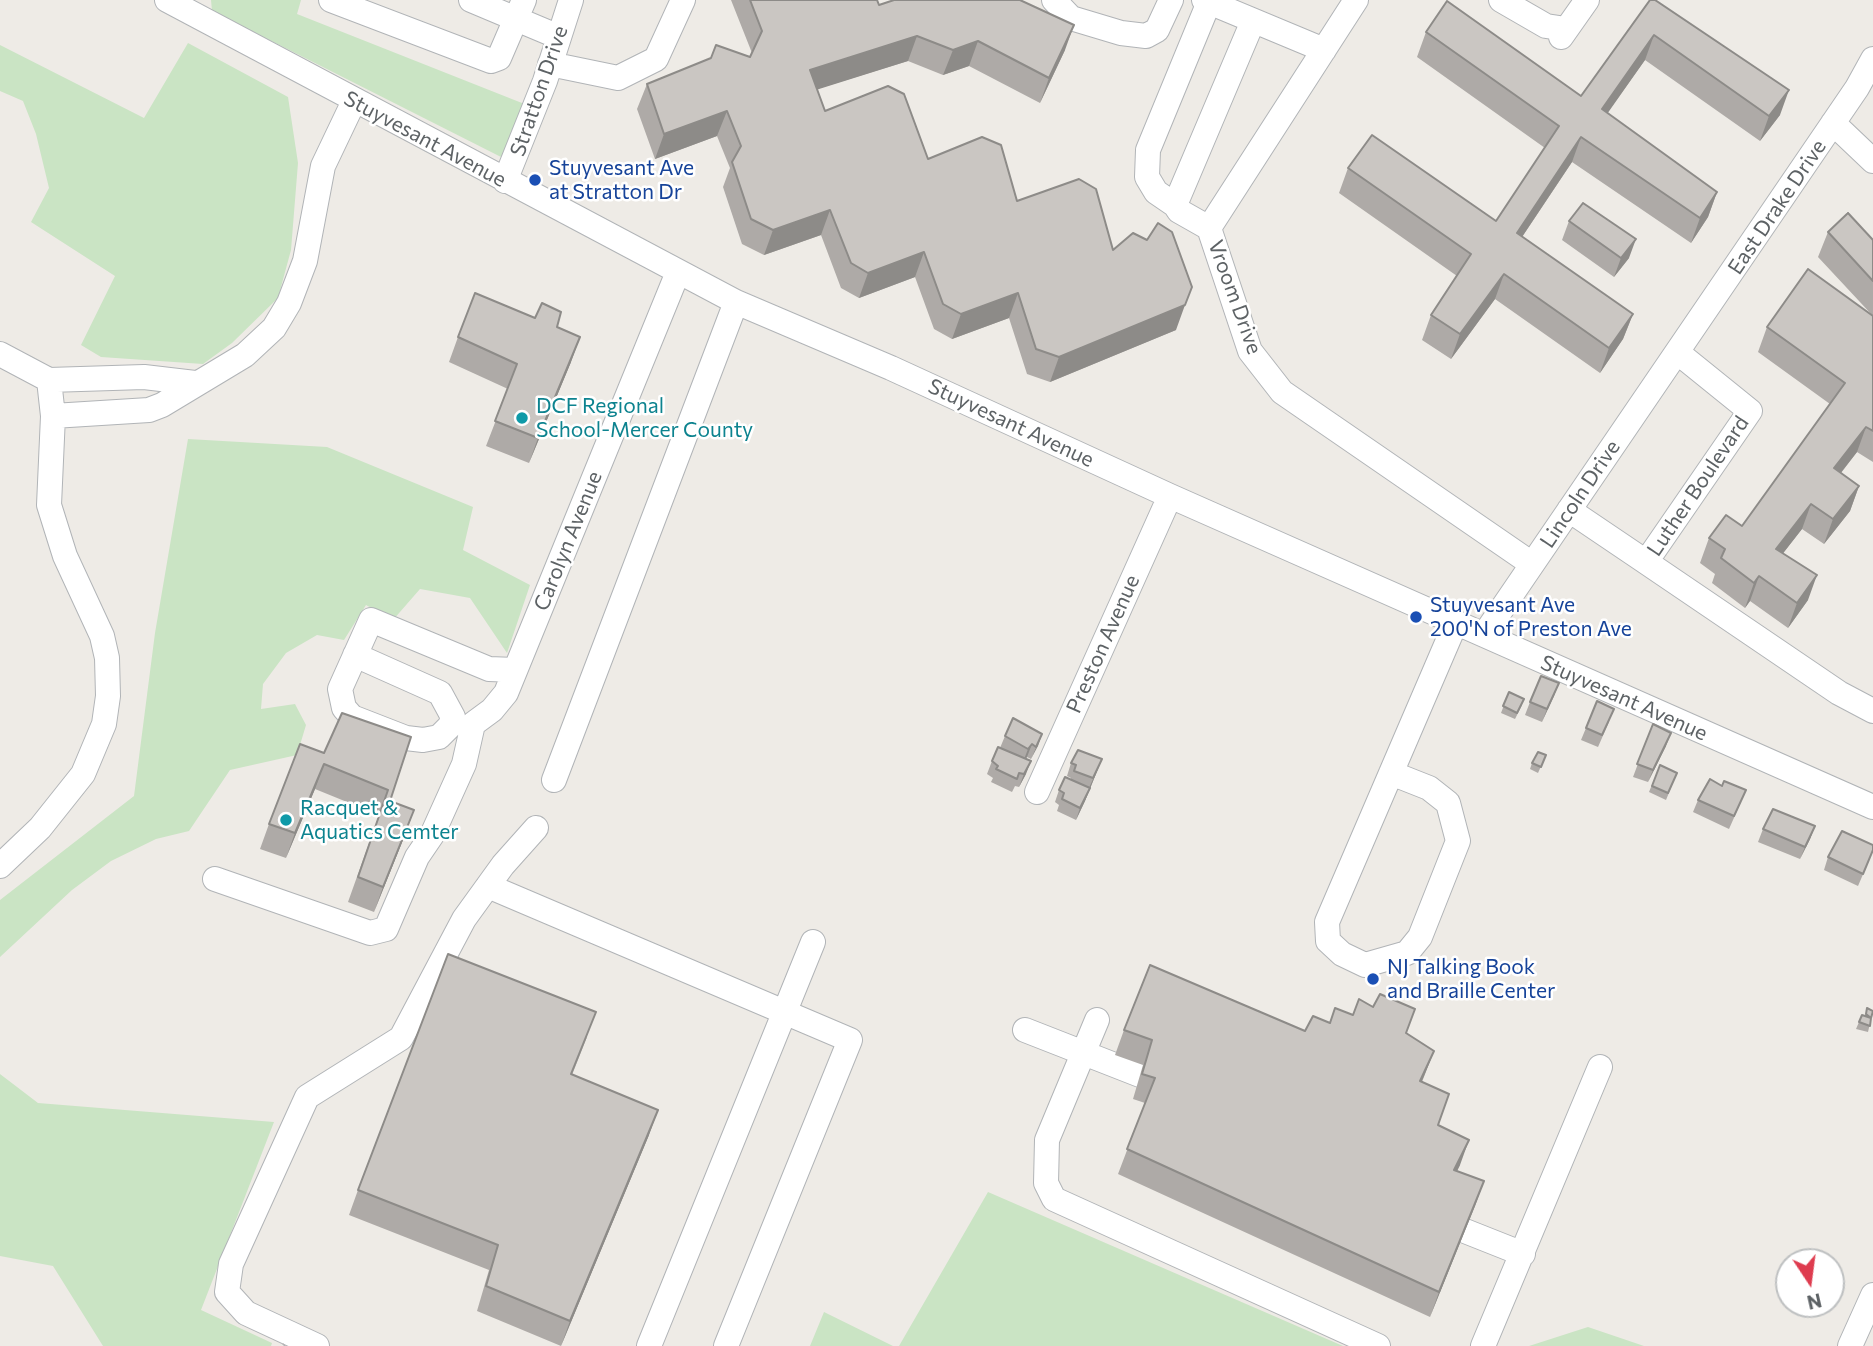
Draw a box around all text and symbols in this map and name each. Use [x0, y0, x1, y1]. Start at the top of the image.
street label: Stratton Drive [505, 22, 573, 160]
street label: Stuyvesant Avenue [340, 86, 510, 192]
street label: East Drake Drive [1723, 135, 1831, 279]
place label: Stuyvesant Ave at Stratton Dr [549, 155, 694, 205]
marker: Stuyvesant Ave at Stratton Dr [527, 172, 543, 188]
street label: Vroom Drive [1203, 237, 1267, 357]
street label: Stuyvesant Avenue [924, 374, 1098, 472]
place label: DCF Regional School-Mercer County [536, 393, 753, 443]
marker: DCF Regional School-Mercer County [514, 410, 530, 426]
street label: Luther Boulevard [1642, 411, 1754, 561]
street label: Lincoln Drive [1535, 435, 1625, 553]
street label: Carolyn Avenue [529, 468, 607, 614]
street label: Preston Avenue [1061, 571, 1145, 717]
place label: Stuyvesant Ave 200'N of Preston Ave [1430, 592, 1632, 642]
marker: Stuyvesant Ave 200'N of Preston Ave [1408, 609, 1424, 625]
street label: Stuyvesant Avenue [1537, 650, 1711, 746]
place label: Racquet & Aquatics Cemter [300, 795, 459, 845]
marker: Racquet & Aquatics Cemter [278, 812, 294, 828]
place label: NJ Talking Book and Braille Center [1387, 954, 1555, 1004]
marker: NJ Talking Book and Braille Center [1365, 971, 1381, 987]
north arrow [1775, 1248, 1845, 1318]
text: N [1805, 1289, 1824, 1315]

